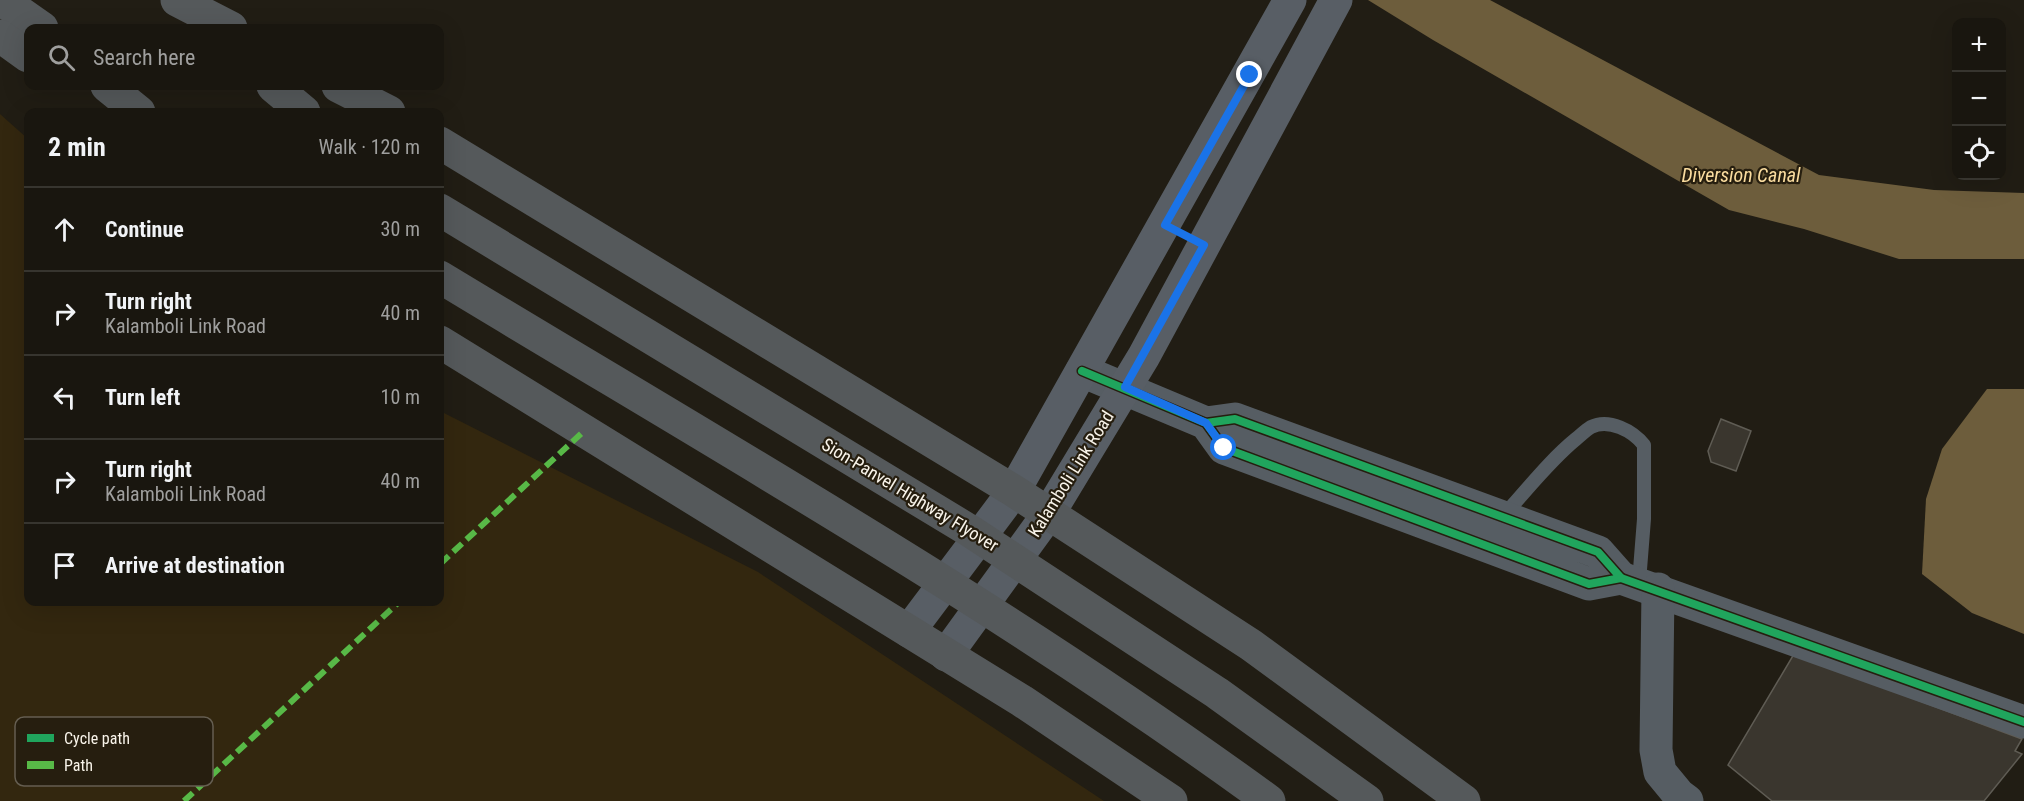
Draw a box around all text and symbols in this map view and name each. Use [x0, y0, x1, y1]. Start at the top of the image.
map controls [1952, 18, 2006, 180]
button: + [1952, 18, 2006, 72]
search box [24, 24, 444, 90]
icon: search [45, 41, 78, 74]
text: Search here [93, 45, 195, 70]
route end [1236, 61, 1262, 87]
button: − [1952, 72, 2006, 126]
button: locate [1952, 126, 2006, 180]
text: 2 min [48, 132, 106, 162]
text: Walk · 120 m [319, 135, 420, 159]
water label: Diversion Canal [1681, 163, 1801, 187]
icon: ahead [48, 213, 81, 246]
text: Continue [105, 217, 184, 242]
text: 30 m [381, 217, 420, 241]
text: Turn right [105, 289, 192, 314]
icon: right [48, 297, 81, 330]
text: 40 m [381, 301, 420, 325]
text: Kalamboli Link Road [105, 314, 266, 338]
icon: left [48, 381, 81, 414]
text: Turn left [105, 385, 180, 410]
text: 10 m [381, 385, 420, 409]
street label: Kalamboli Link Road [1023, 407, 1118, 541]
street label: Sion-Panvel Highway Flyover [818, 433, 1003, 556]
route start [1210, 434, 1236, 460]
text: Turn right [105, 457, 192, 482]
icon: right [48, 465, 81, 498]
text: 40 m [381, 469, 420, 493]
text: Kalamboli Link Road [105, 482, 266, 506]
icon: arrive [48, 549, 81, 582]
text: Arrive at destination [105, 553, 285, 578]
legend [15, 717, 213, 786]
text: Cycle path [64, 729, 130, 748]
text: Path [64, 756, 93, 775]

